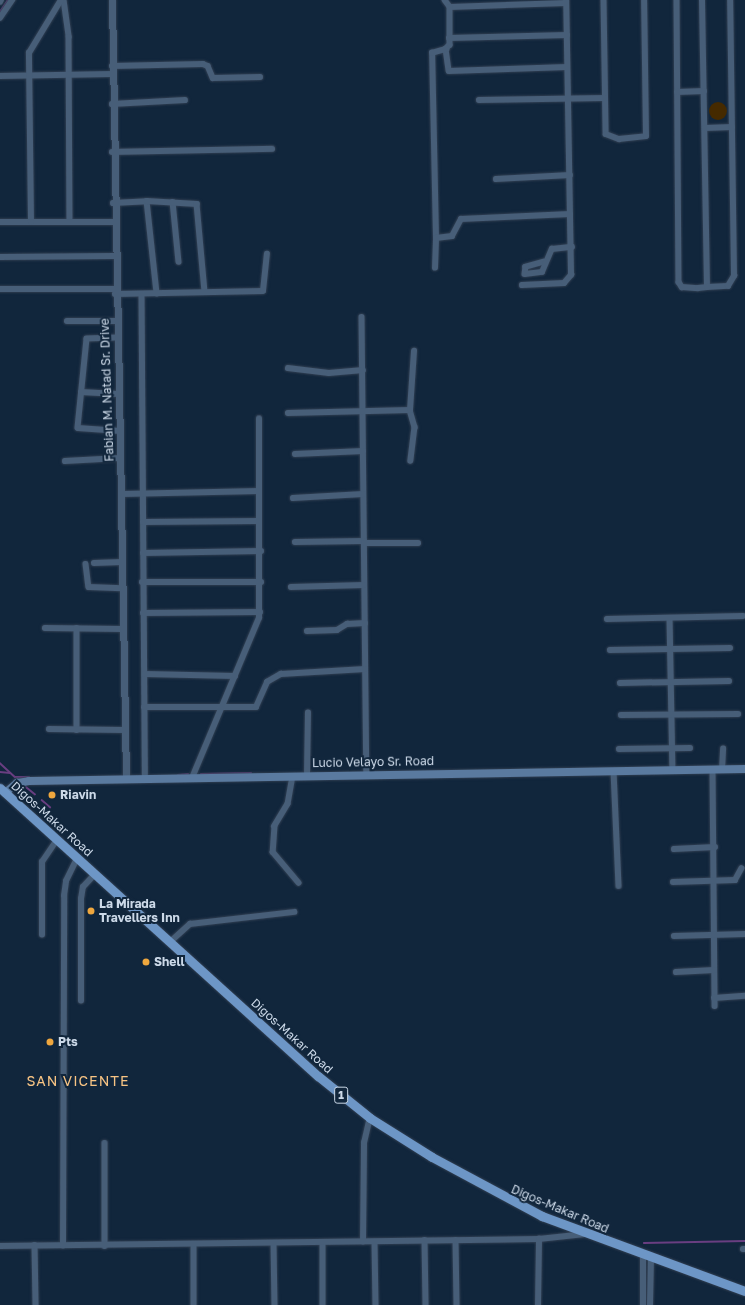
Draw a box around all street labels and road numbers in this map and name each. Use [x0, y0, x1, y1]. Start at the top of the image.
street label: Fabian M. Natad Sr. Drive [97, 318, 117, 462]
street label: Lucio Velayo Sr. Road [312, 754, 434, 770]
street label: Digos-Makar Road [8, 779, 96, 859]
street label: Digos-Makar Road [248, 996, 336, 1076]
road number: 1 [334, 1086, 348, 1104]
street label: Digos-Makar Road [509, 1182, 611, 1236]

